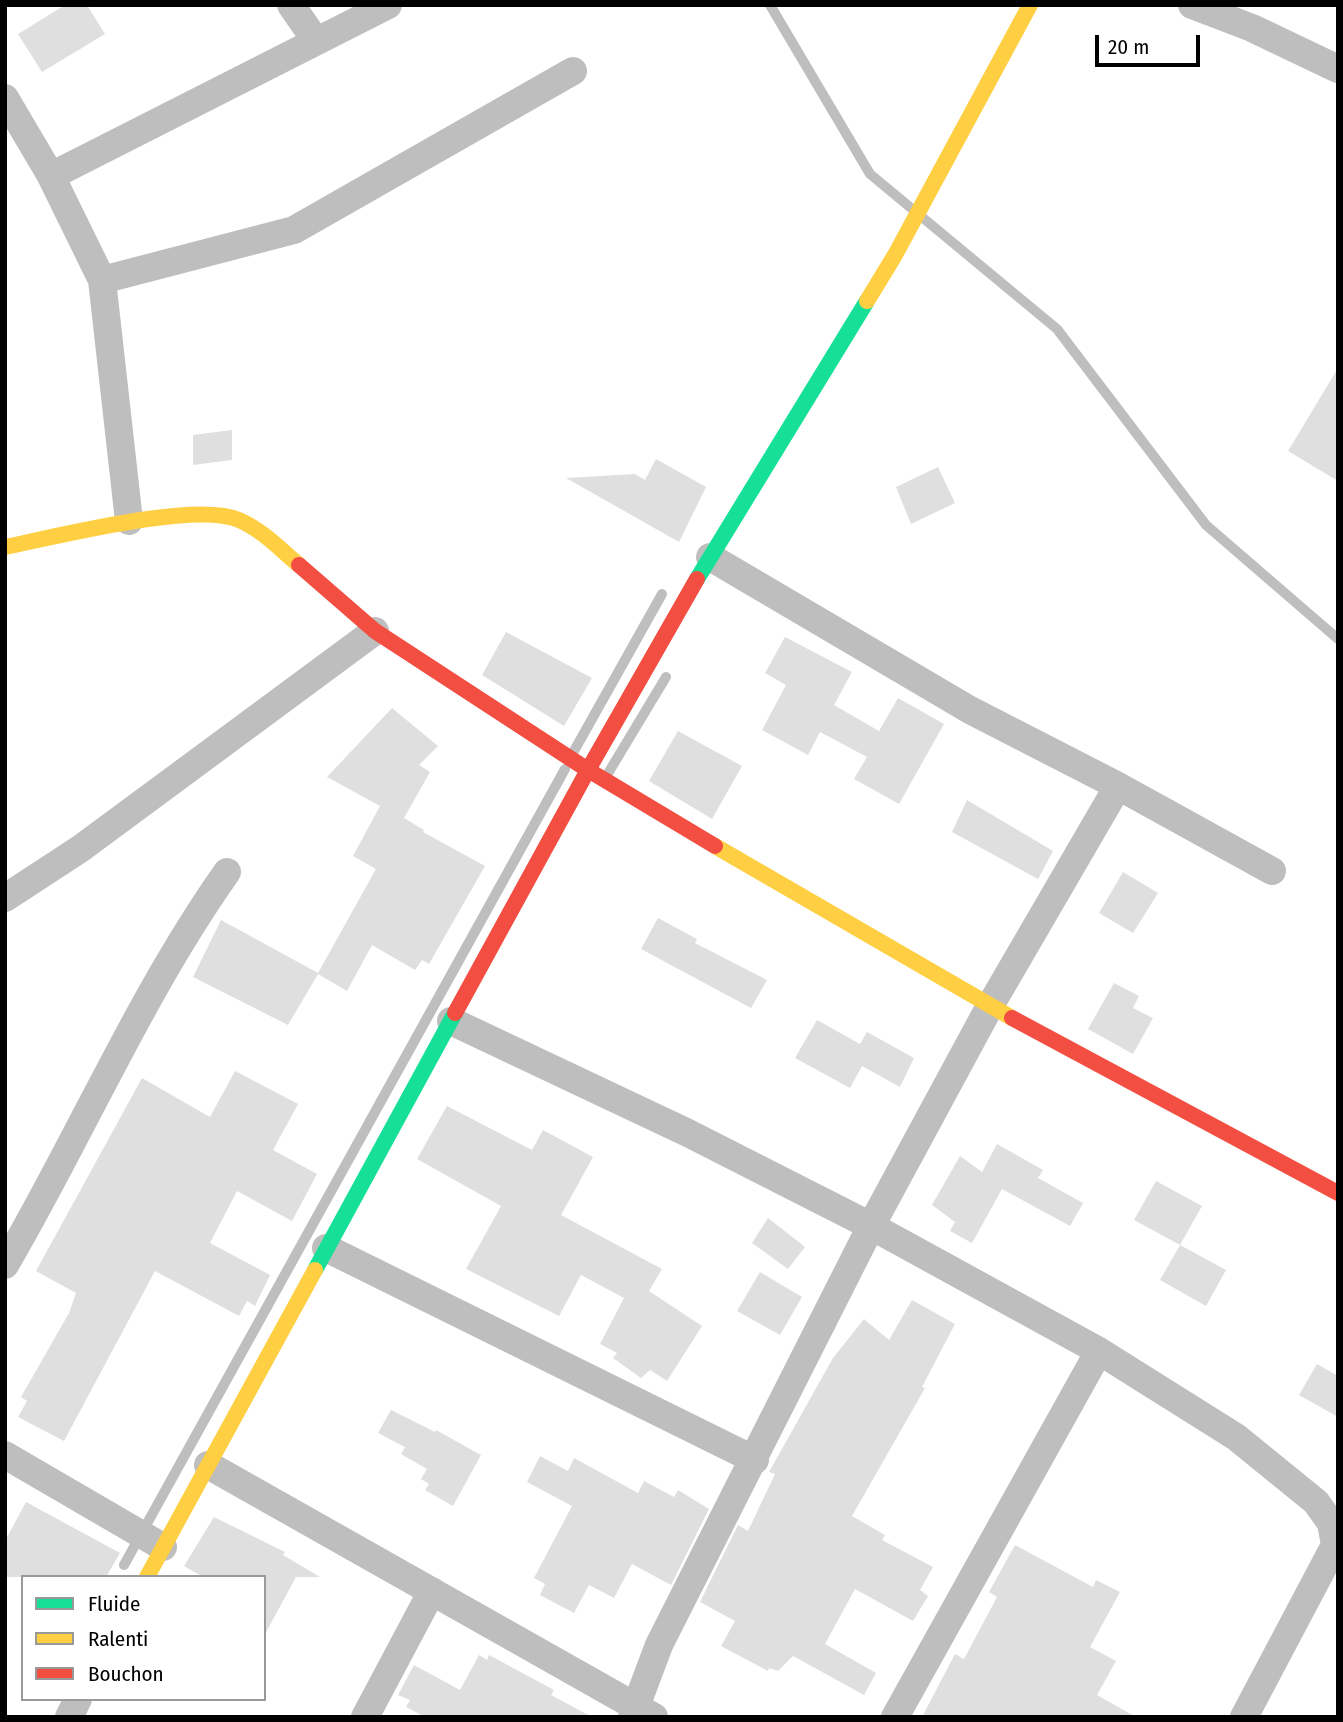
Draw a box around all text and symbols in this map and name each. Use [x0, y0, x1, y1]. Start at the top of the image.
scale bar [1098, 21, 1203, 65]
text: 20 m [1108, 34, 1149, 60]
legend [21, 1575, 266, 1701]
text: Fluide [88, 1591, 140, 1617]
text: Ralenti [88, 1626, 148, 1652]
text: Bouchon [88, 1661, 164, 1687]

